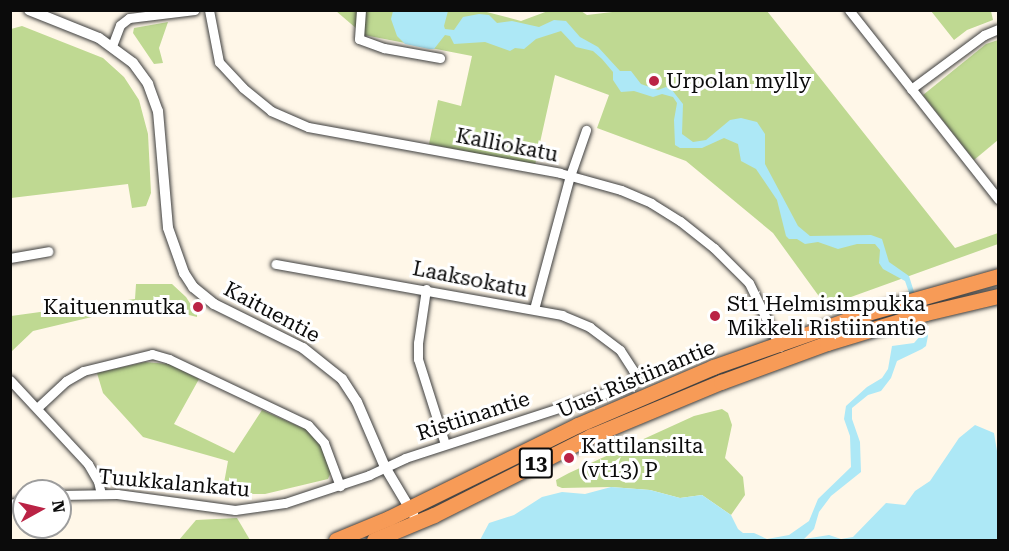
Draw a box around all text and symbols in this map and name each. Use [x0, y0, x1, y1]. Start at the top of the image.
place label: Urpolan mylly [666, 68, 811, 94]
marker: Urpolan mylly [647, 74, 661, 88]
street label: Kalliokatu [454, 123, 560, 167]
street label: Laaksokatu [411, 256, 529, 302]
street label: Kaituentie [220, 276, 324, 348]
place label: St1 Helmisimpukka Mikkeli Ristiinantie [727, 291, 926, 341]
place label: Kaituenmutka [43, 294, 186, 320]
marker: Kaituenmutka [191, 300, 205, 314]
marker: St1 Helmisimpukka Mikkeli Ristiinantie [708, 309, 722, 323]
street label: Uusi Ristiinantie [553, 334, 719, 424]
street label: Ristiinantie [413, 386, 533, 446]
place label: Kattilansilta (vt13) P [581, 433, 703, 483]
road number: 13 [518, 446, 554, 480]
marker: Kattilansilta (vt13) P [562, 451, 576, 465]
street label: Tuukkalankatu [97, 464, 251, 502]
north arrow [12, 479, 72, 539]
text: N [48, 499, 69, 514]

